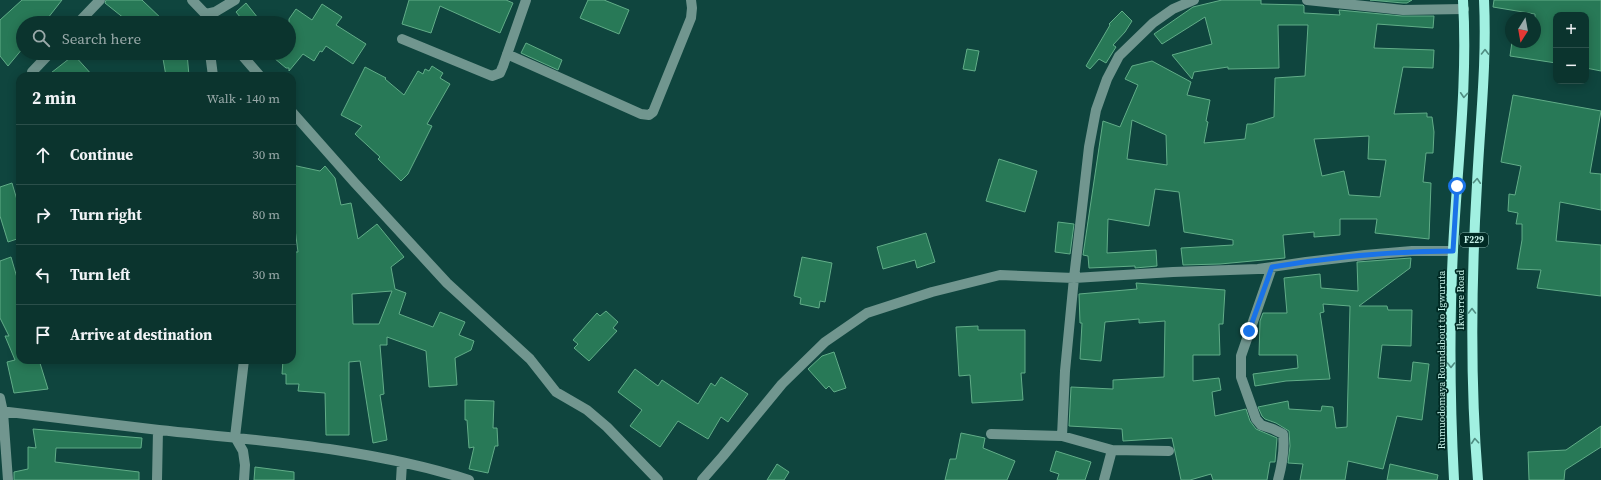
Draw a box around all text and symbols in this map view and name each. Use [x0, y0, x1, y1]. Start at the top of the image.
north arrow [1505, 12, 1541, 48]
map controls [1553, 12, 1589, 84]
button: + [1553, 12, 1589, 48]
search box [16, 16, 296, 60]
icon: search [30, 27, 52, 49]
text: Search here [62, 28, 141, 49]
button: − [1553, 48, 1589, 84]
one-way arrow [1481, 49, 1489, 55]
text: 2 min [32, 86, 76, 110]
text: Walk · 140 m [207, 90, 280, 107]
one-way arrow [1459, 92, 1468, 98]
icon: ahead [32, 144, 54, 166]
text: Continue [70, 144, 133, 165]
text: 30 m [252, 146, 280, 163]
route start [1448, 177, 1466, 195]
one-way arrow [1473, 178, 1482, 184]
icon: right [32, 204, 54, 226]
text: Turn right [70, 204, 142, 225]
text: 80 m [252, 206, 280, 223]
road number: F229 [1460, 233, 1488, 247]
icon: left [32, 264, 54, 286]
text: Turn left [70, 264, 130, 285]
text: 30 m [252, 266, 280, 283]
street label: Rumuodomaya Roundabout to Igwuruta [1435, 270, 1448, 449]
street label: Ikwerre Road [1454, 270, 1467, 330]
one-way arrow [1468, 308, 1476, 314]
route end [1240, 322, 1258, 340]
icon: arrive [32, 324, 54, 346]
text: Arrive at destination [70, 324, 212, 345]
one-way arrow [1447, 362, 1455, 368]
one-way arrow [1470, 438, 1479, 444]

